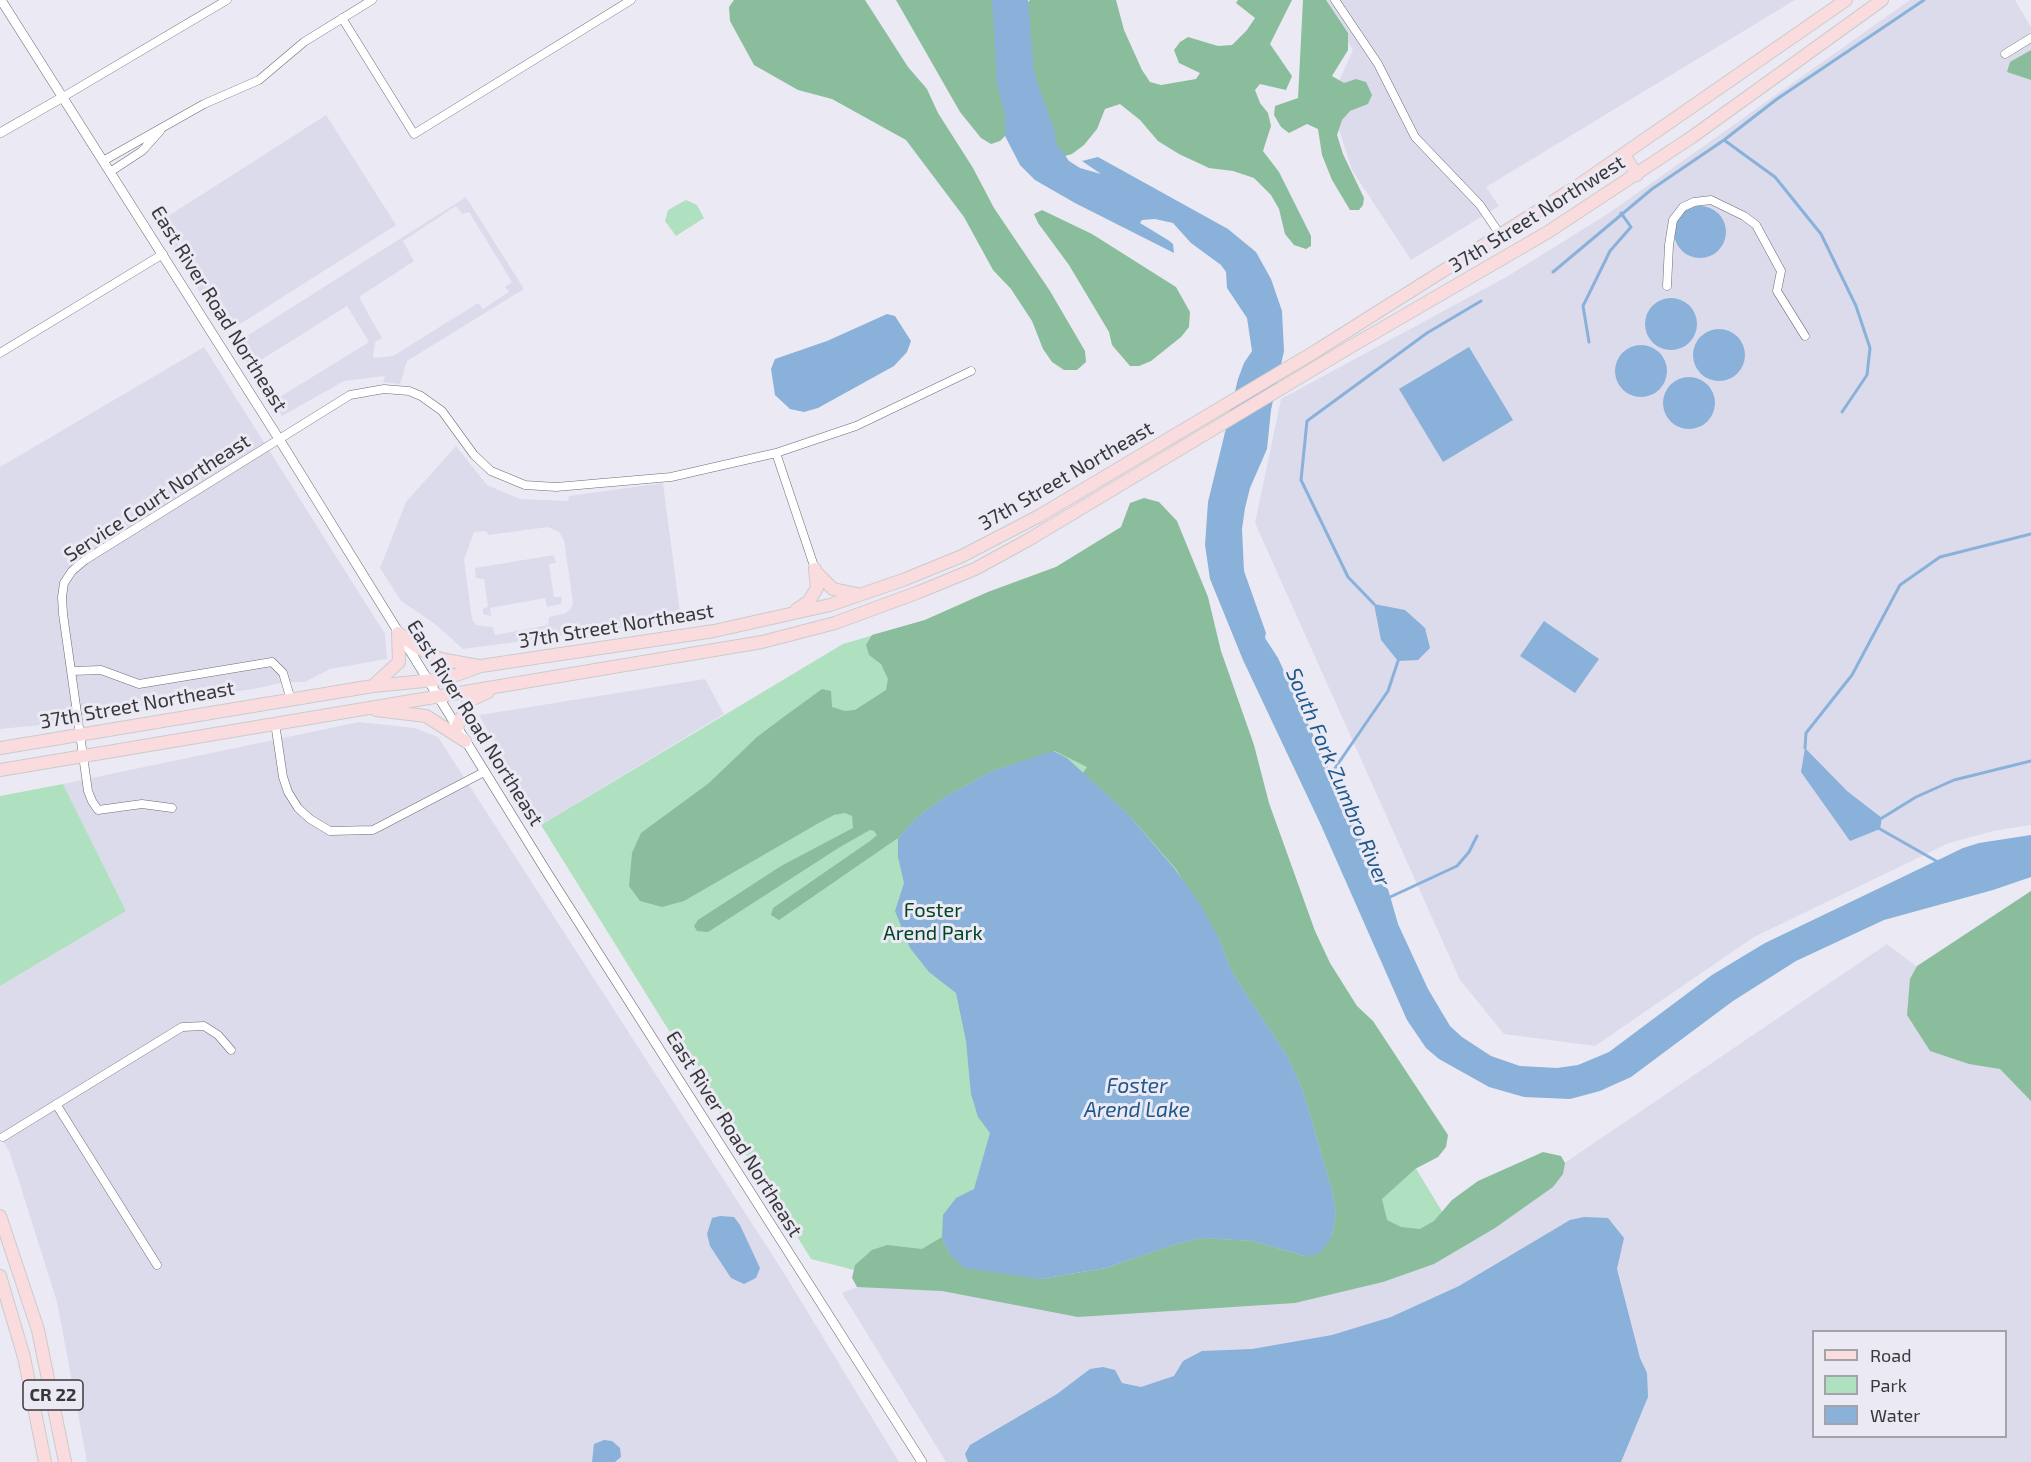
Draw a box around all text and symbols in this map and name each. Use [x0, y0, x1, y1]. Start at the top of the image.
street label: 37th Street Northwest [1445, 150, 1629, 278]
street label: East River Road Northeast [146, 202, 292, 416]
street label: 37th Street Northeast [975, 416, 1157, 536]
street label: Service Court Northeast [60, 429, 254, 567]
street label: 37th Street Northeast [517, 599, 715, 653]
street label: East River Road Northeast [402, 616, 548, 830]
water label: South Fork Zumbro River [1281, 664, 1395, 890]
street label: 37th Street Northeast [38, 676, 236, 734]
park label: Foster Arend Park [883, 898, 983, 945]
street label: East River Road Northeast [661, 1027, 807, 1241]
water label: Foster Arend Lake [1084, 1073, 1190, 1123]
legend [1812, 1330, 2007, 1438]
text: Road [1870, 1344, 1911, 1366]
text: Park [1870, 1374, 1907, 1396]
road number: CR 22 [23, 1380, 83, 1410]
text: Water [1870, 1404, 1920, 1426]

